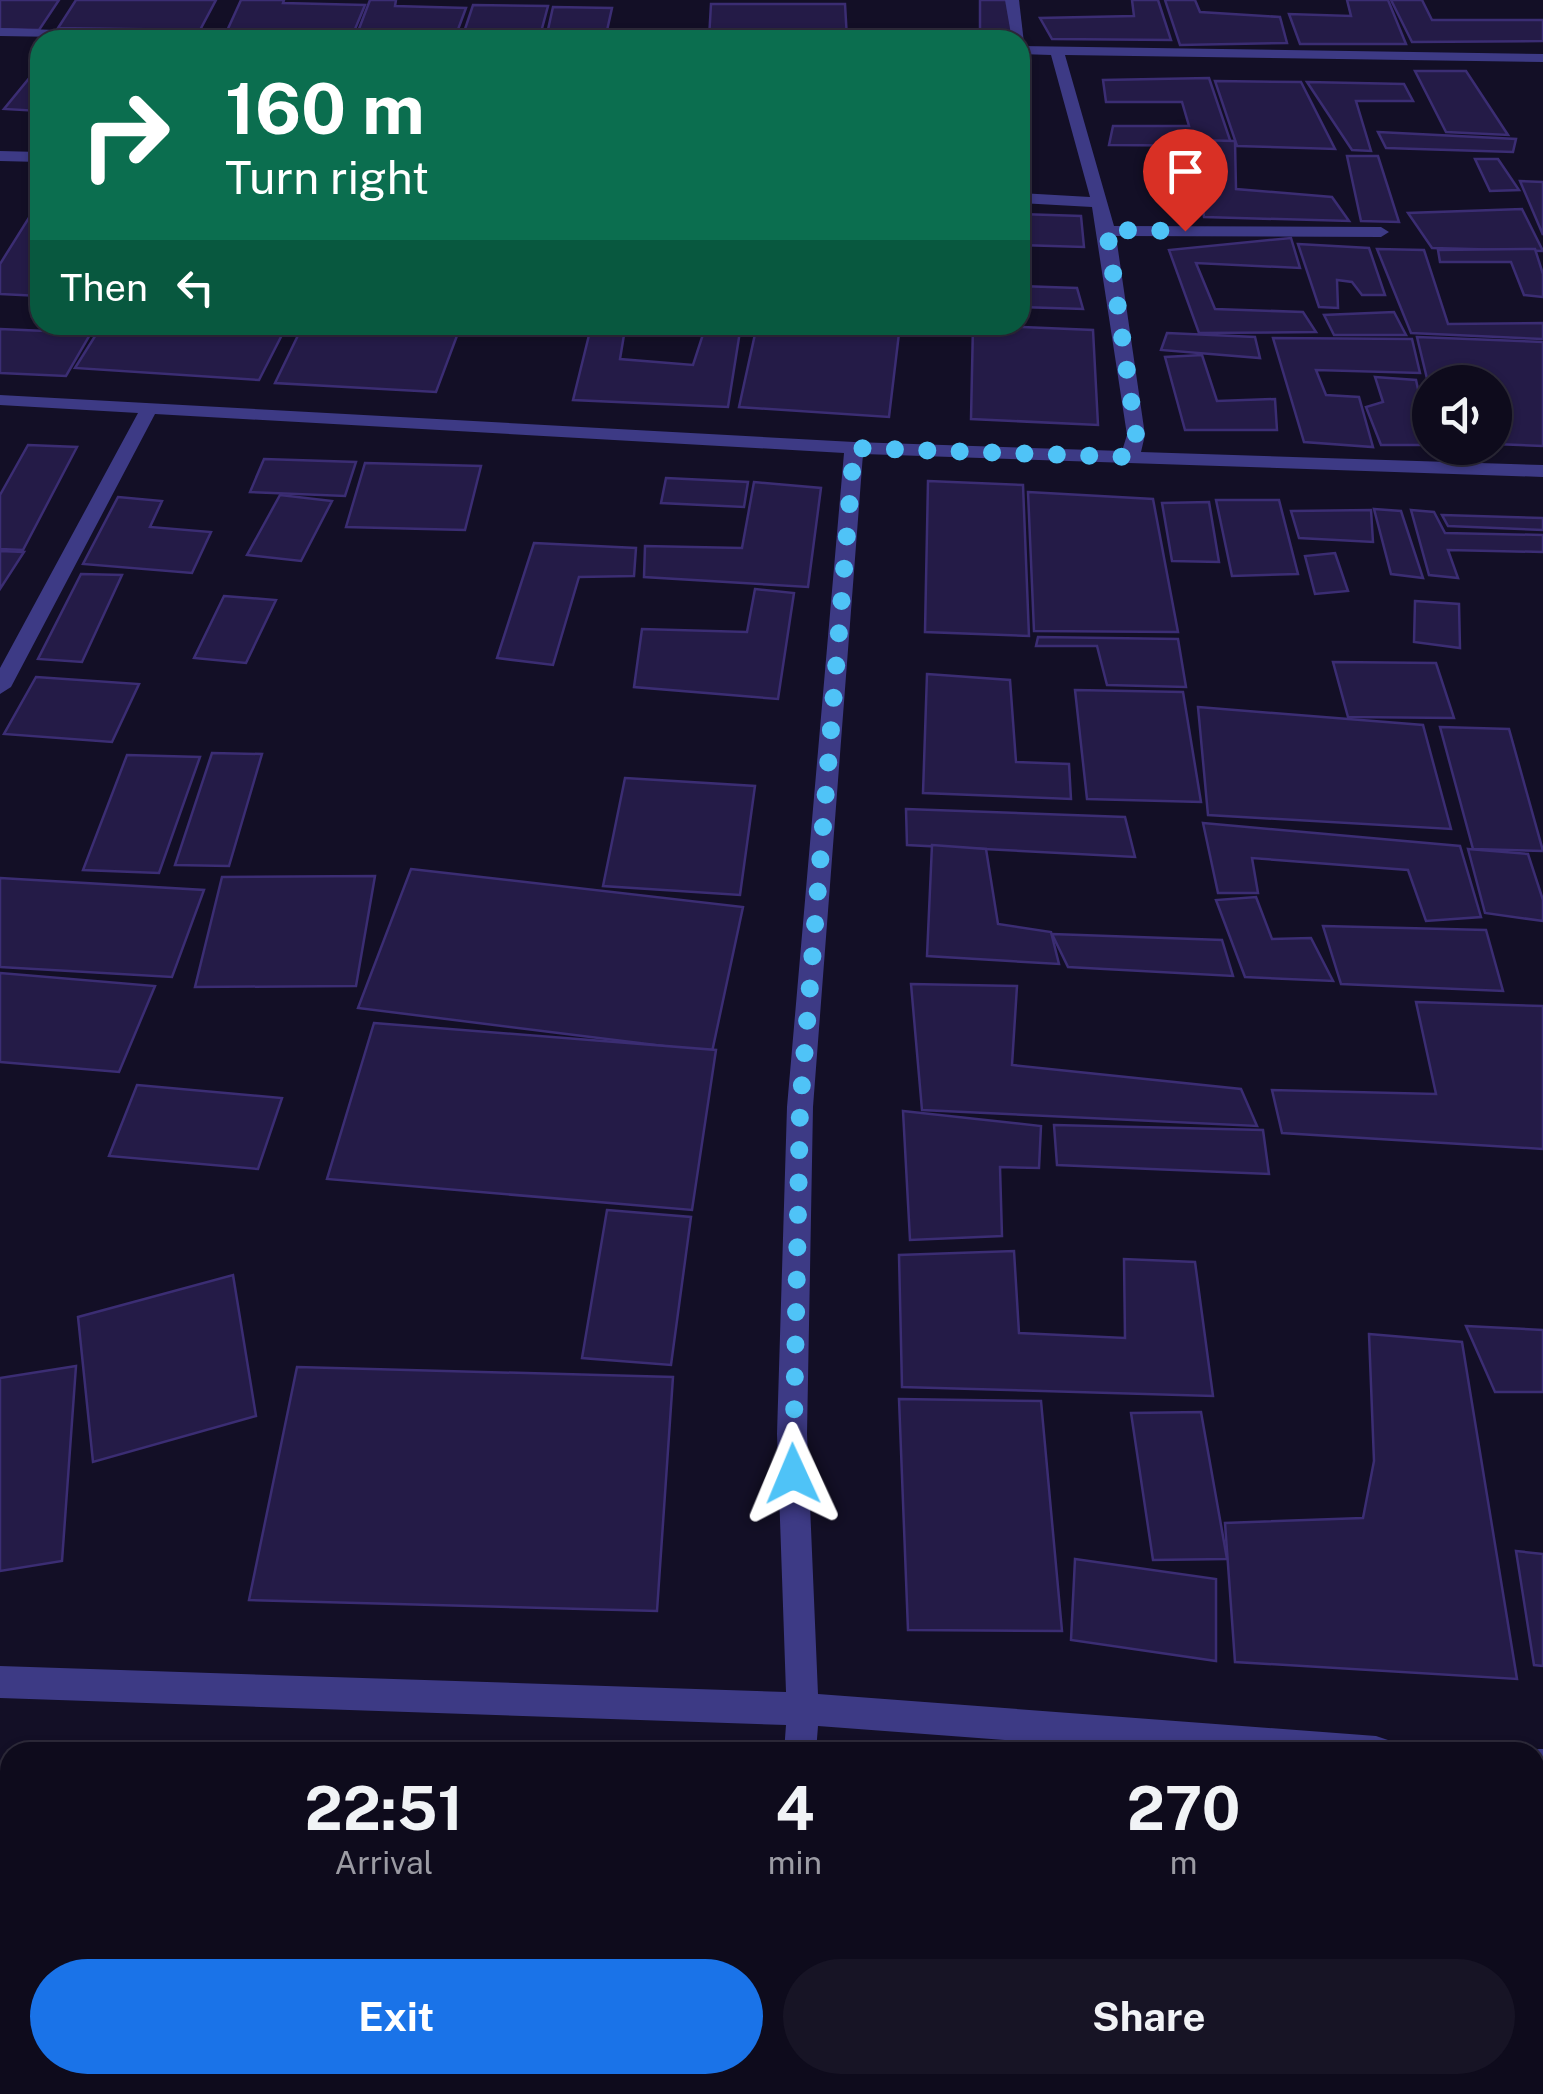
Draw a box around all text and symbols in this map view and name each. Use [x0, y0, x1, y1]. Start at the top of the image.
text: 160 m [225, 67, 425, 150]
icon: right [60, 70, 190, 200]
pin [1143, 129, 1228, 232]
icon: arrive [1158, 144, 1213, 199]
text: Turn right [225, 151, 429, 204]
icon: left [168, 260, 223, 315]
text: Then [60, 265, 148, 310]
map controls [1412, 365, 1512, 465]
button: sound [1412, 365, 1512, 465]
position arrow [741, 1422, 845, 1526]
text: 22:51 [305, 1773, 463, 1844]
text: 4 [775, 1773, 815, 1844]
text: 270 [1127, 1773, 1240, 1844]
text: Arrival [334, 1844, 433, 1881]
text: min [768, 1844, 822, 1881]
text: m [1170, 1844, 1197, 1881]
button: Exit [30, 1959, 763, 2074]
button: Share [783, 1959, 1515, 2074]

